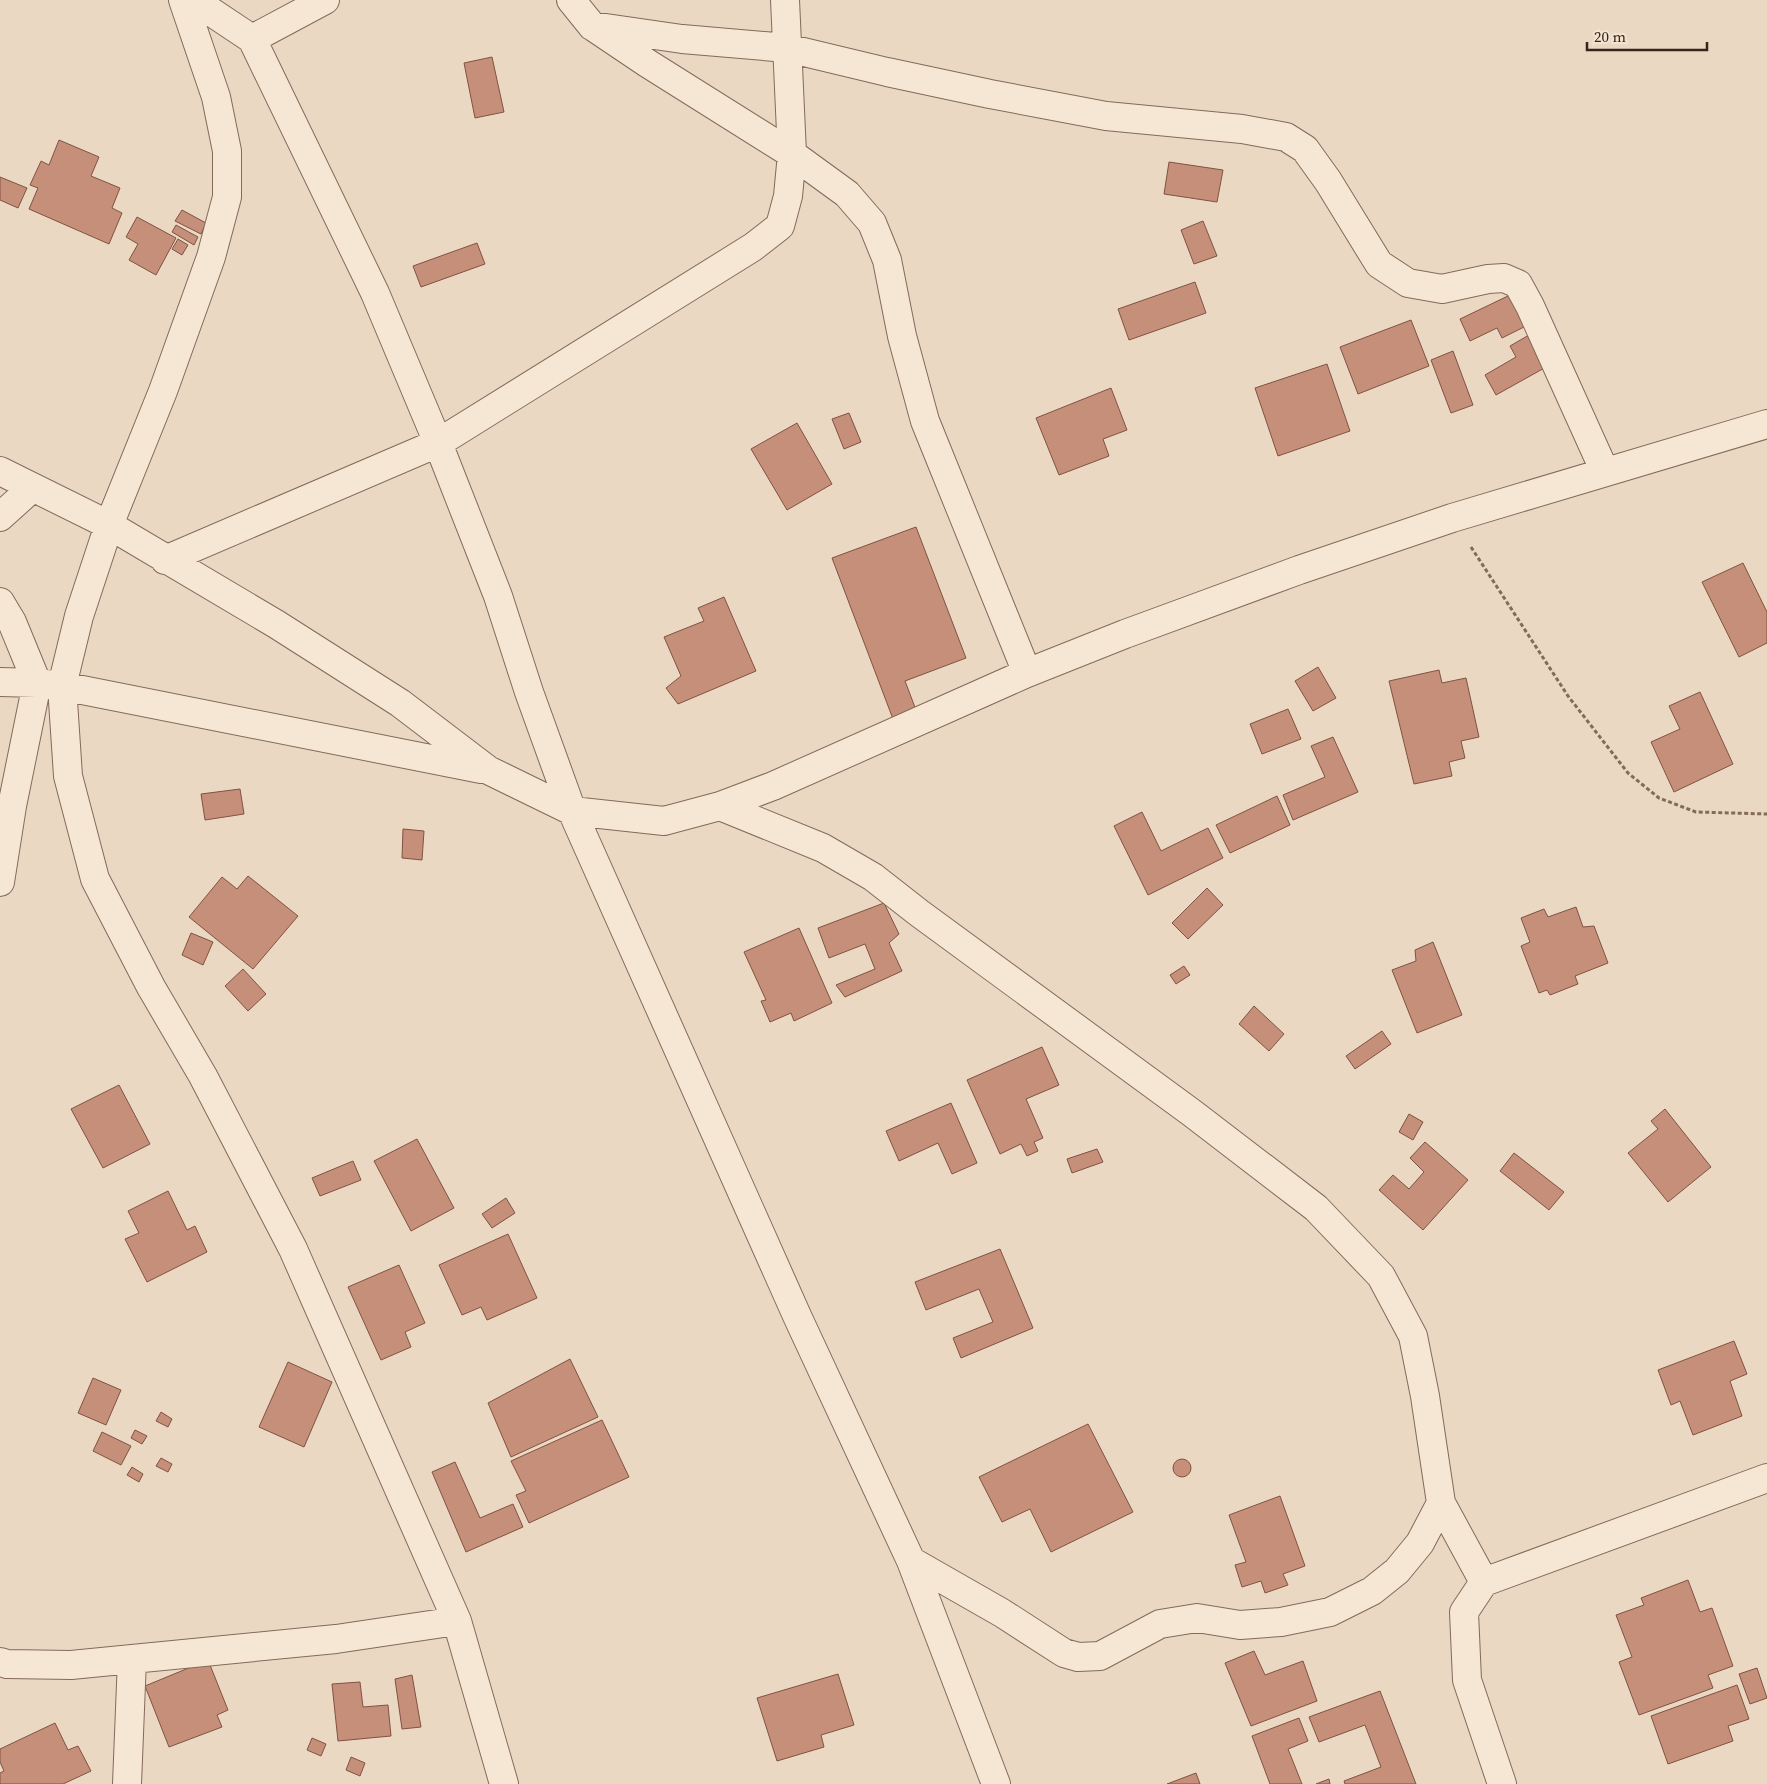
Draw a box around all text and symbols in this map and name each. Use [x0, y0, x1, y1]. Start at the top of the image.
scale bar [1587, 20, 1707, 52]
text: 20 m [1594, 26, 1626, 47]

